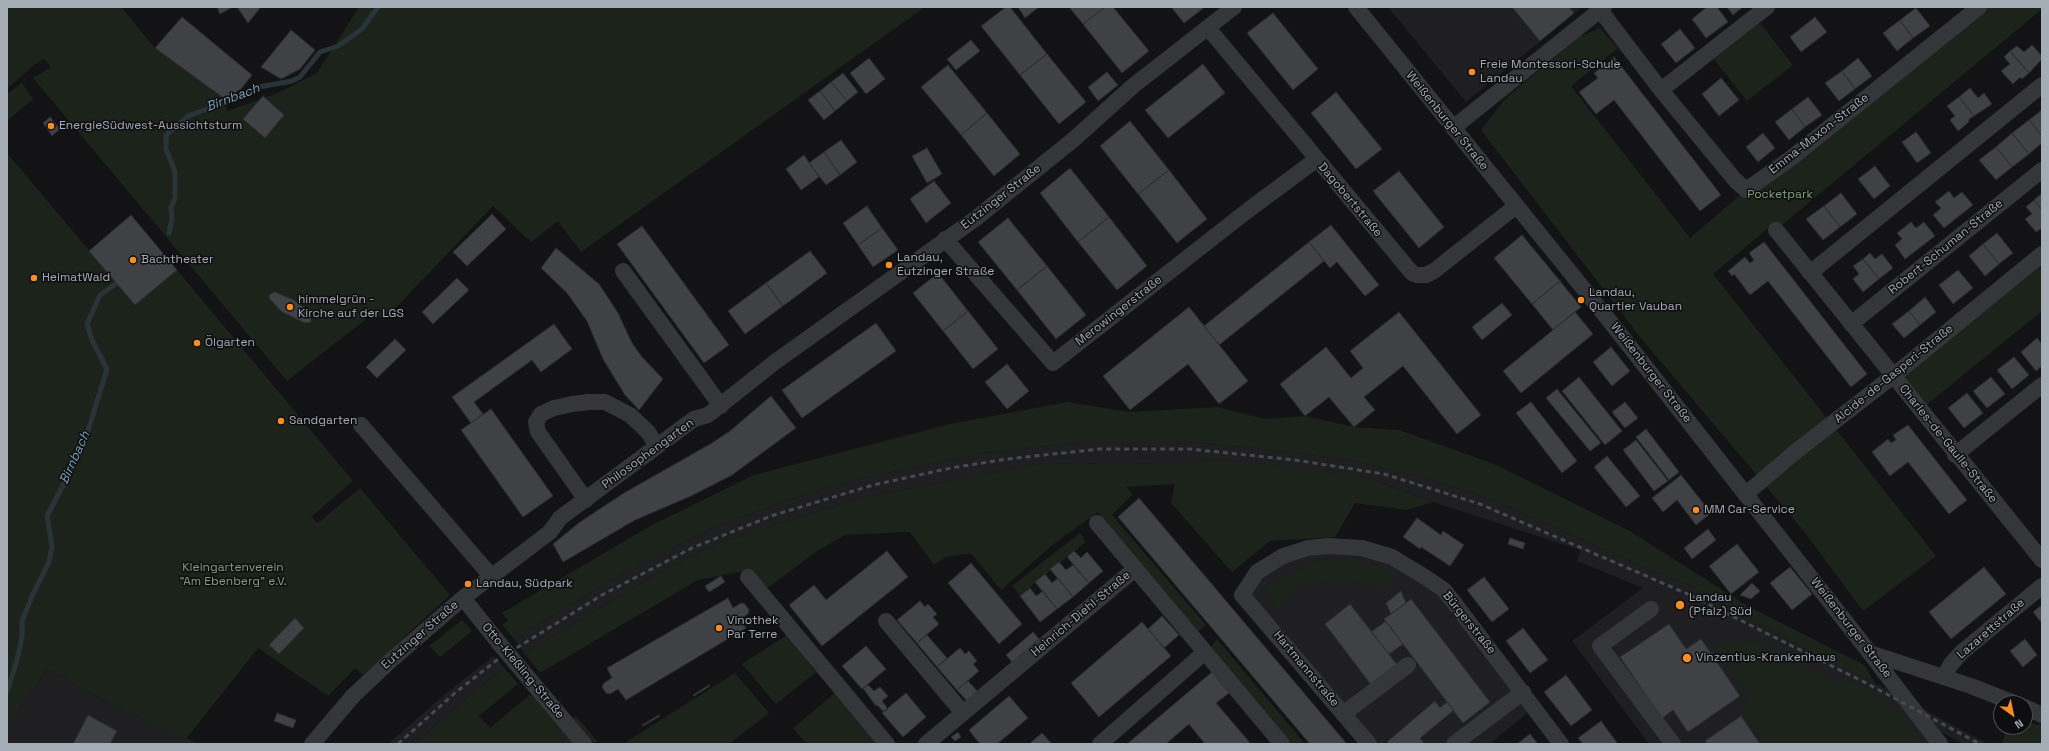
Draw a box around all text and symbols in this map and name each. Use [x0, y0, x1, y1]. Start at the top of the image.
place label: Freie Montessori-Schule Landau [1480, 58, 1621, 86]
marker: Freie Montessori-Schule Landau [1467, 67, 1477, 77]
street label: Weißenburger Straße [1403, 69, 1491, 173]
water label: Birnbach [204, 81, 262, 115]
street label: Emma-Maxon-Straße [1766, 91, 1872, 177]
place label: EnergieSüdwest-Aussichtsturm [59, 119, 242, 133]
marker: EnergieSüdwest-Aussichtsturm [46, 121, 56, 131]
street label: Dagobertstraße [1315, 160, 1385, 240]
street label: Eutzinger Straße [958, 161, 1044, 233]
park label: Pocketpark [1747, 188, 1813, 202]
street label: Robert-Schuman-Straße [1886, 196, 2006, 298]
place label: Landau, Eutzinger Straße [897, 251, 994, 279]
place label: Bachtheater [141, 253, 213, 267]
marker: Bachtheater [128, 255, 138, 265]
marker: Landau, Eutzinger Straße [884, 260, 894, 270]
place label: HeimatWald [42, 271, 110, 285]
marker: HeimatWald [29, 273, 39, 283]
street label: Merowingerstraße [1073, 273, 1165, 349]
place label: Landau, Quartier Vauban [1589, 286, 1682, 314]
place label: himmelgrün - Kirche auf der LGS [298, 293, 404, 321]
marker: Landau, Quartier Vauban [1576, 295, 1586, 305]
marker: himmelgrün - Kirche auf der LGS [285, 302, 295, 312]
street label: Weißenburger Straße [1607, 320, 1695, 426]
street label: Alcide-de-Gasperi-Straße [1832, 322, 1956, 426]
place label: Ölgarten [205, 336, 255, 350]
marker: Ölgarten [192, 338, 202, 348]
street label: Charles-de-Gaulle-Straße [1896, 382, 2000, 506]
place label: Sandgarten [289, 414, 357, 428]
marker: Sandgarten [276, 416, 286, 426]
street label: Philosophengarten [599, 416, 697, 492]
water label: Birnbach [56, 429, 94, 487]
place label: MM Car-Service [1704, 503, 1795, 517]
marker: MM Car-Service [1691, 505, 1701, 515]
park label: Kleingartenverein "Am Ebenberg" e.V. [179, 561, 287, 589]
street label: Heinrich-Diehl-Straße [1028, 568, 1134, 660]
street label: Weißenburger Straße [1807, 575, 1895, 681]
place label: Landau, Südpark [476, 577, 573, 591]
marker: Landau, Südpark [463, 579, 473, 589]
street label: Bürgerstraße [1439, 589, 1499, 657]
place label: Landau (Pfalz) Süd [1689, 591, 1752, 619]
street label: Lazarettstraße [1954, 596, 2028, 662]
street label: Eutzinger Straße [379, 598, 461, 672]
marker: Landau (Pfalz) Süd [1674, 599, 1686, 611]
place label: Vinothek Par Terre [727, 614, 778, 642]
street label: Otto-Kießling-Straße [479, 620, 567, 722]
marker: Vinothek Par Terre [714, 623, 724, 633]
street label: Hartmannstraße [1270, 628, 1342, 710]
place label: Vinzentius-Krankenhaus [1696, 651, 1836, 665]
marker: Vinzentius-Krankenhaus [1681, 652, 1693, 664]
north arrow [1993, 695, 2033, 735]
text: N [2012, 716, 2026, 732]

